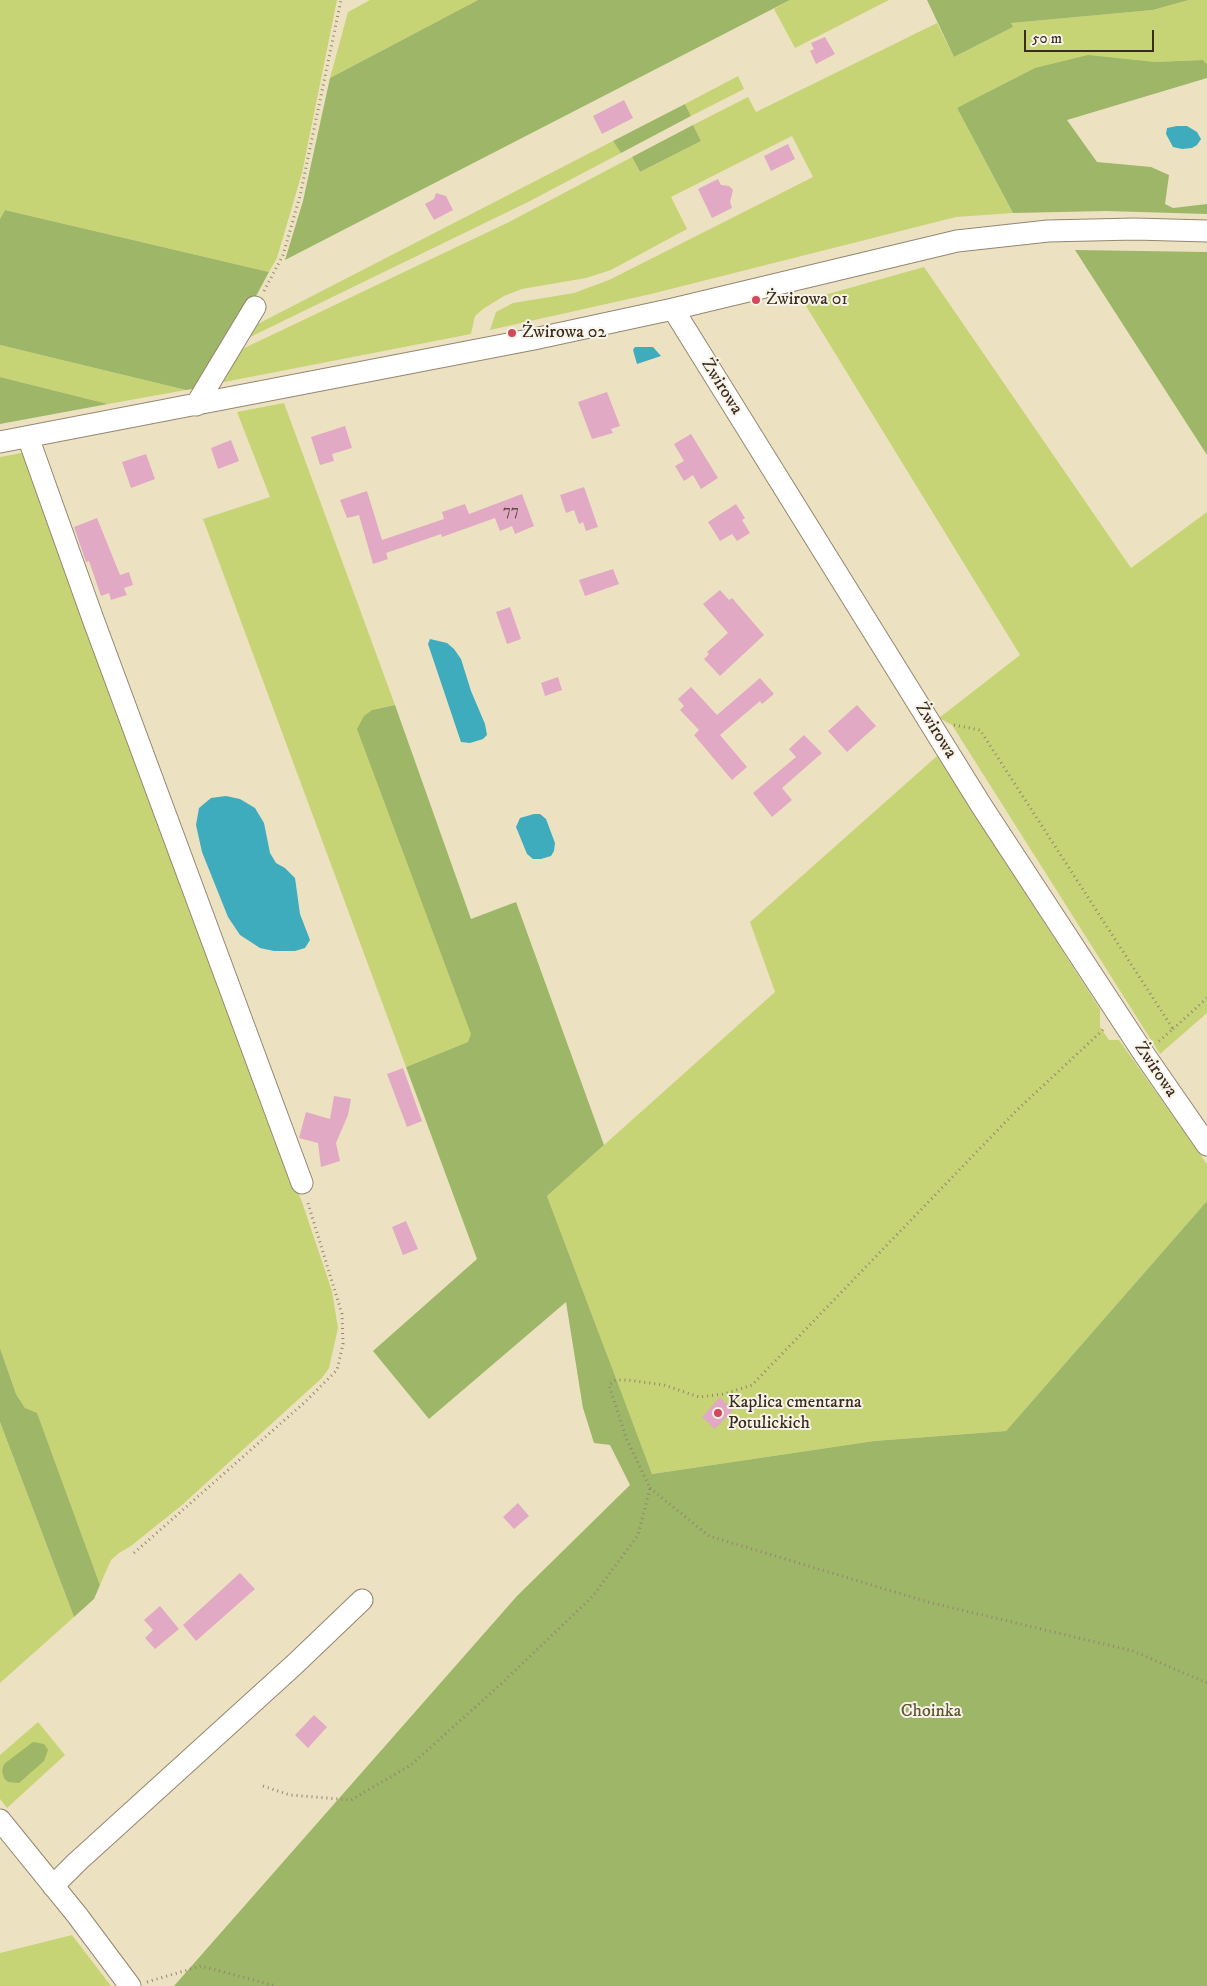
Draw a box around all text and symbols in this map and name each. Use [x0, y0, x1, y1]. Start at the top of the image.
scale bar [1027, 20, 1157, 52]
text: 50 m [1032, 29, 1062, 48]
place label: Żwirowa 01 [766, 289, 848, 311]
marker: Żwirowa 01 [750, 294, 762, 306]
place label: Żwirowa 02 [522, 322, 606, 344]
marker: Żwirowa 02 [506, 327, 518, 339]
street label: Żwirowa [695, 355, 747, 419]
house number: 77 [503, 503, 519, 521]
street label: Żwirowa [909, 699, 961, 763]
street label: Żwirowa [1129, 1038, 1181, 1102]
place label: Kaplica cmentarna Potulickich [728, 1392, 862, 1435]
marker: Kaplica cmentarna Potulickich [712, 1407, 724, 1419]
park label: Choinka [901, 1701, 961, 1723]

